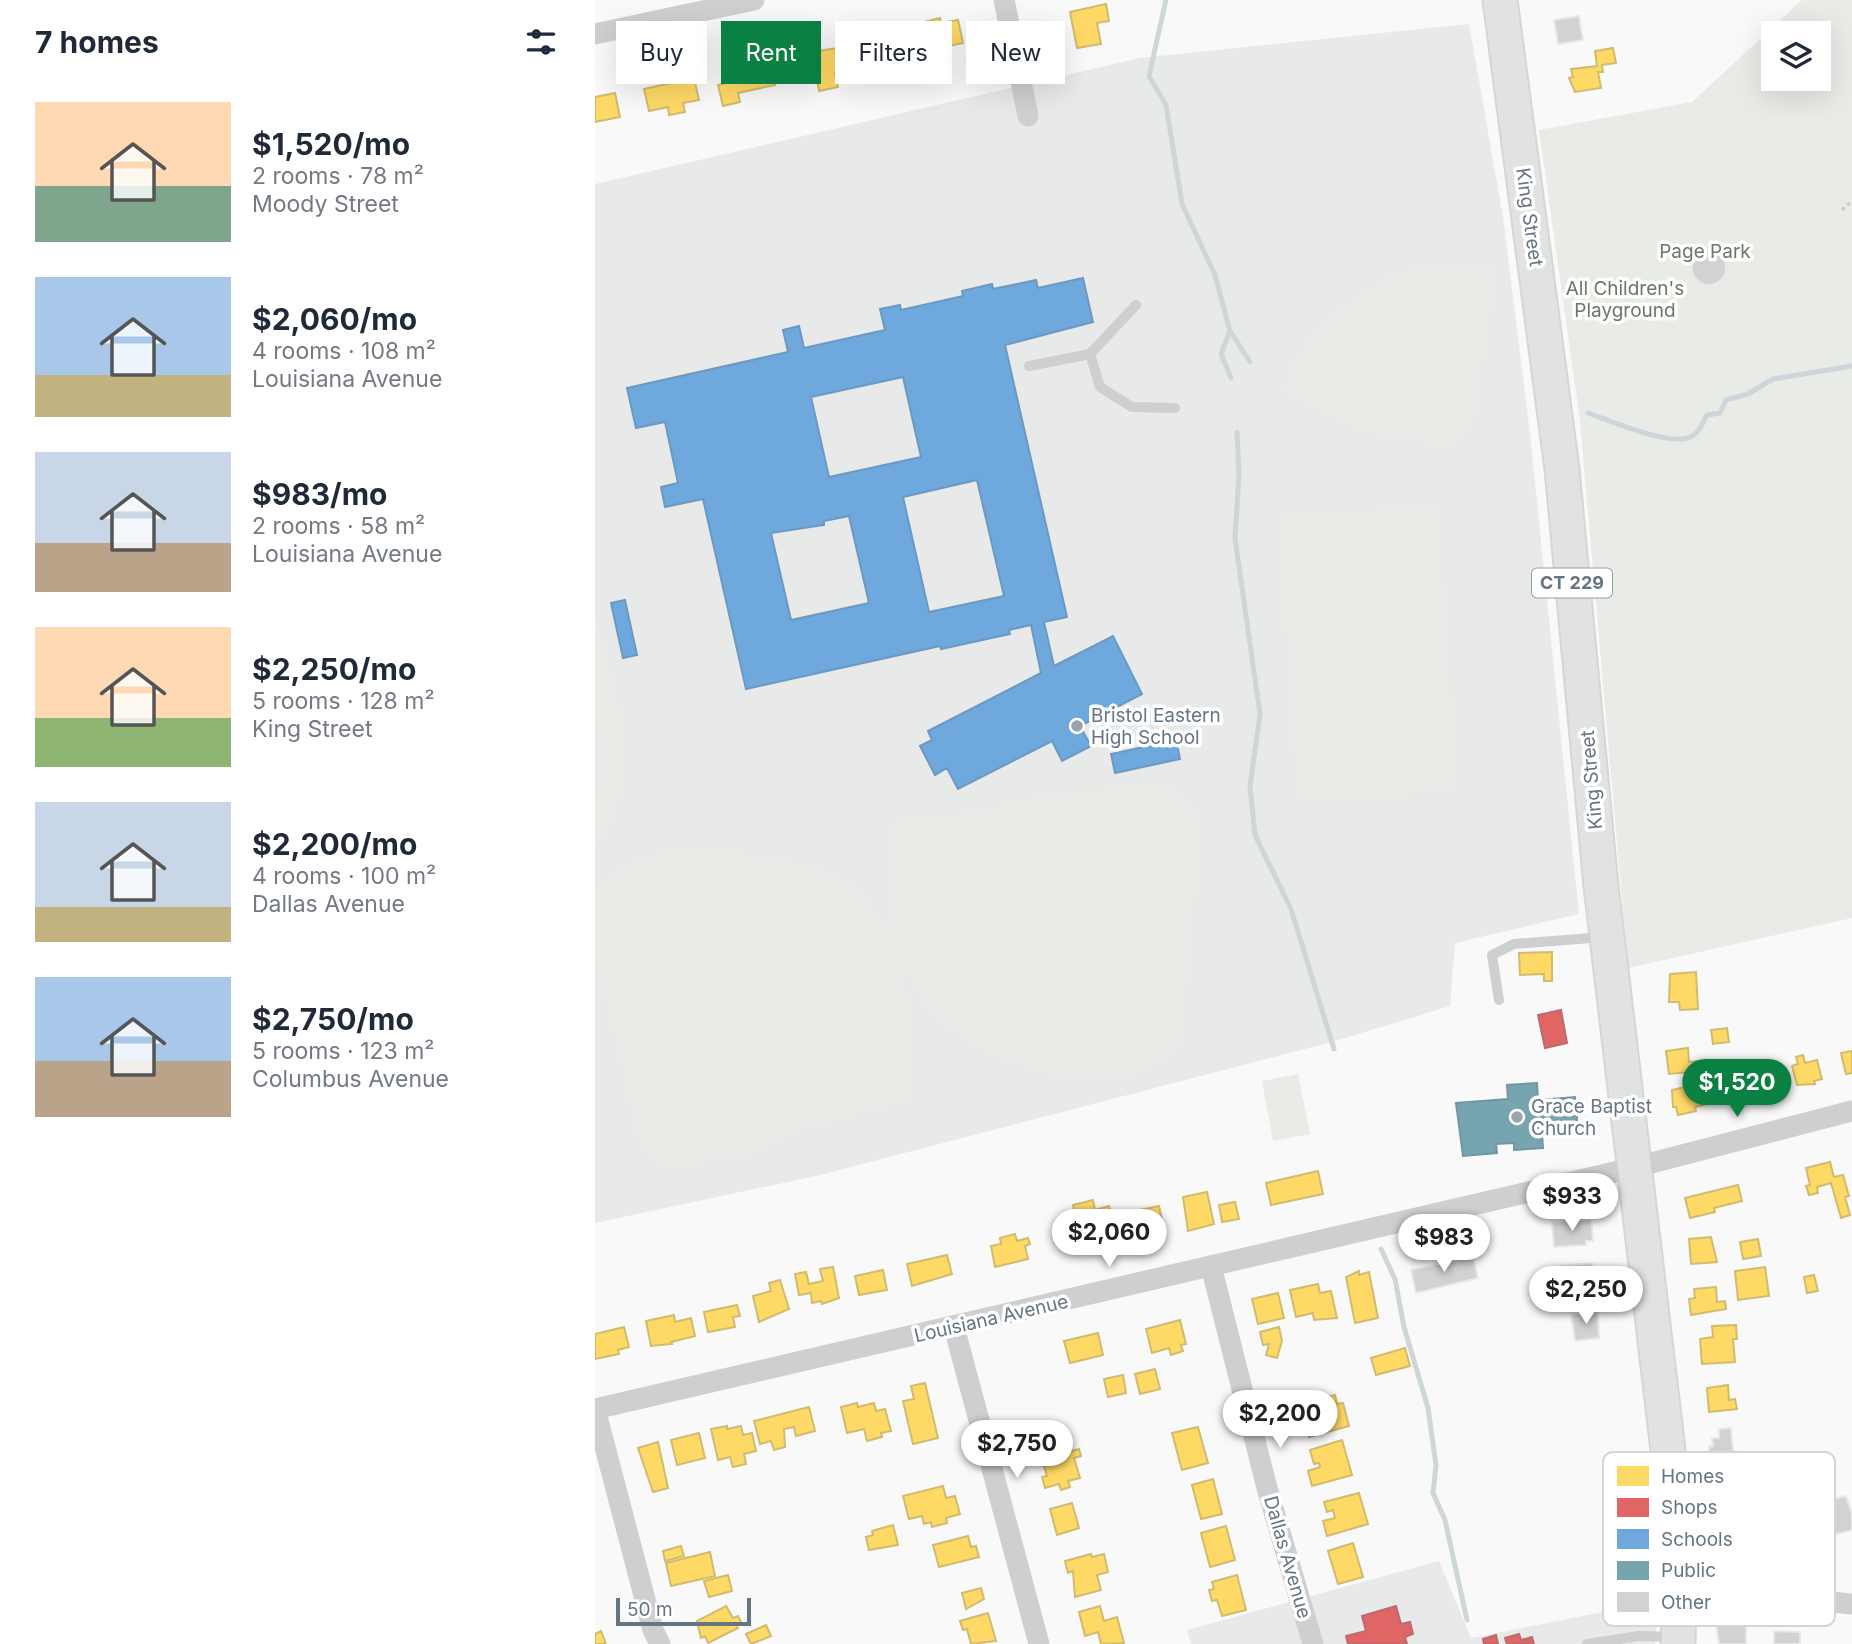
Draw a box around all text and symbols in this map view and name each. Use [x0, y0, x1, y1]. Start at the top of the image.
chip: Buy [616, 21, 707, 84]
chip: Rent [721, 21, 821, 84]
chip: Filters [835, 21, 952, 84]
chip: New [966, 21, 1065, 84]
map controls [1761, 21, 1831, 91]
button: layers [1761, 21, 1831, 91]
icon: filters [522, 23, 560, 61]
text: 7 homes [35, 24, 159, 60]
text: $1,520/mo [252, 126, 410, 162]
icon: home [91, 130, 175, 214]
text: 2 rooms · 78 m² [252, 162, 424, 190]
street label: King Street [1511, 166, 1548, 268]
text: Moody Street [252, 190, 399, 218]
park label: Page Park [1659, 240, 1751, 263]
park label: All Children's Playground [1566, 277, 1684, 322]
text: $2,060/mo [252, 301, 417, 337]
icon: home [91, 305, 175, 389]
text: 4 rooms · 108 m² [252, 337, 436, 365]
text: Louisiana Avenue [252, 365, 442, 393]
text: $983/mo [252, 476, 387, 512]
icon: home [91, 480, 175, 564]
text: 2 rooms · 58 m² [252, 512, 425, 540]
text: Louisiana Avenue [252, 540, 442, 568]
road number: CT 229 [1532, 568, 1612, 598]
text: $2,250/mo [252, 651, 416, 687]
icon: home [91, 655, 175, 739]
text: 5 rooms · 128 m² [252, 687, 435, 715]
place label: Bristol Eastern High School [1091, 704, 1221, 749]
text: King Street [252, 715, 372, 743]
marker: Bristol Eastern High School [1069, 718, 1085, 734]
street label: King Street [1576, 729, 1607, 831]
text: $2,200/mo [252, 826, 417, 862]
icon: home [91, 830, 175, 914]
text: 4 rooms · 100 m² [252, 862, 436, 890]
text: Dallas Avenue [252, 890, 405, 918]
text: $2,750/mo [252, 1001, 414, 1037]
icon: home [91, 1005, 175, 1089]
text: 5 rooms · 123 m² [252, 1037, 435, 1065]
pin: $1,520 [1680, 1060, 1794, 1119]
text: Columbus Avenue [252, 1065, 449, 1093]
text: $1,520 [1698, 1068, 1776, 1096]
place label: Grace Baptist Church [1531, 1095, 1652, 1140]
marker: Grace Baptist Church [1509, 1109, 1525, 1125]
pin: $933 [1531, 1174, 1613, 1233]
text: $933 [1542, 1182, 1602, 1210]
pin: $2,060 [1052, 1210, 1166, 1269]
pin: $983 [1403, 1214, 1485, 1274]
text: $2,060 [1068, 1218, 1150, 1246]
text: $983 [1414, 1223, 1474, 1251]
pin: $2,250 [1529, 1266, 1643, 1326]
text: $2,250 [1545, 1275, 1627, 1303]
street label: Louisiana Avenue [912, 1290, 1070, 1347]
pin: $2,200 [1223, 1390, 1337, 1450]
text: $2,200 [1239, 1399, 1321, 1427]
pin: $2,750 [960, 1420, 1074, 1480]
text: $2,750 [977, 1429, 1057, 1457]
legend [1603, 1452, 1835, 1626]
text: Homes [1661, 1465, 1724, 1488]
street label: Dallas Avenue [1259, 1493, 1316, 1621]
text: Shops [1661, 1496, 1717, 1519]
text: Schools [1661, 1528, 1733, 1551]
text: Public [1661, 1559, 1716, 1582]
text: Other [1661, 1591, 1711, 1614]
scale bar [616, 1595, 751, 1627]
text: 50 m [627, 1598, 673, 1621]

